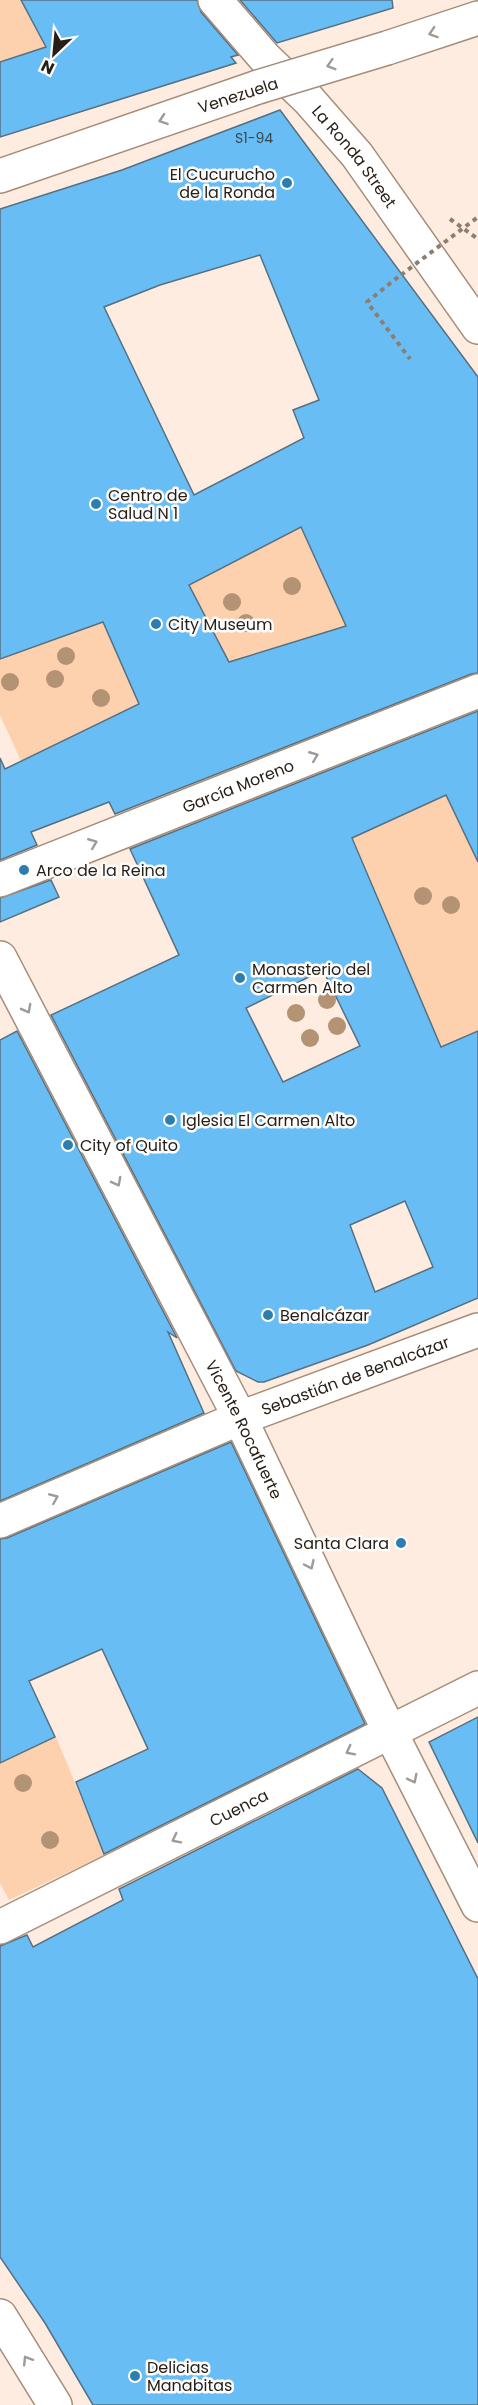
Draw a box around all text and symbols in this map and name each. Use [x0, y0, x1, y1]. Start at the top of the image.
north arrow [24, 24, 84, 84]
one-way arrow [428, 26, 439, 38]
text: N [37, 54, 58, 80]
one-way arrow [326, 58, 337, 70]
street label: Venezuela [195, 72, 281, 119]
street label: La Ronda Street [307, 100, 402, 213]
one-way arrow [158, 113, 169, 126]
house number: S1-94 [235, 128, 273, 148]
place label: El Cucurucho de la Ronda [170, 163, 275, 204]
marker: El Cucurucho de la Ronda [280, 176, 294, 190]
place label: Centro de Salud N 1 [108, 484, 188, 525]
marker: Centro de Salud N 1 [89, 497, 103, 511]
place label: City Museum [168, 613, 272, 636]
marker: City Museum [149, 617, 163, 631]
one-way arrow [308, 751, 319, 763]
street label: García Moreno [179, 754, 298, 819]
one-way arrow [87, 838, 98, 850]
place label: Arco de la Reina [36, 859, 166, 882]
marker: Arco de la Reina [17, 863, 31, 877]
place label: Monasterio del Carmen Alto [252, 958, 370, 999]
marker: Monasterio del Carmen Alto [233, 971, 247, 985]
one-way arrow [20, 1003, 31, 1014]
place label: Iglesia El Carmen Alto [182, 1109, 355, 1132]
marker: Iglesia El Carmen Alto [163, 1113, 177, 1127]
place label: City of Quito [80, 1134, 178, 1157]
marker: City of Quito [61, 1138, 75, 1152]
one-way arrow [110, 1176, 121, 1187]
place label: Benalcázar [280, 1304, 369, 1327]
marker: Benalcázar [261, 1308, 275, 1322]
street label: Sebastián de Benalcázar [258, 1331, 453, 1421]
street label: Vicente Rocafuerte [200, 1356, 288, 1503]
one-way arrow [47, 1493, 58, 1505]
place label: Santa Clara [294, 1532, 389, 1555]
marker: Santa Clara [394, 1536, 408, 1550]
one-way arrow [302, 1559, 314, 1570]
one-way arrow [346, 1744, 357, 1756]
one-way arrow [406, 1772, 418, 1783]
street label: Cuenca [206, 1784, 272, 1832]
one-way arrow [172, 1832, 182, 1843]
one-way arrow [24, 2356, 35, 2367]
place label: Delicias Manabitas [147, 2356, 232, 2397]
marker: Delicias Manabitas [128, 2369, 142, 2383]

